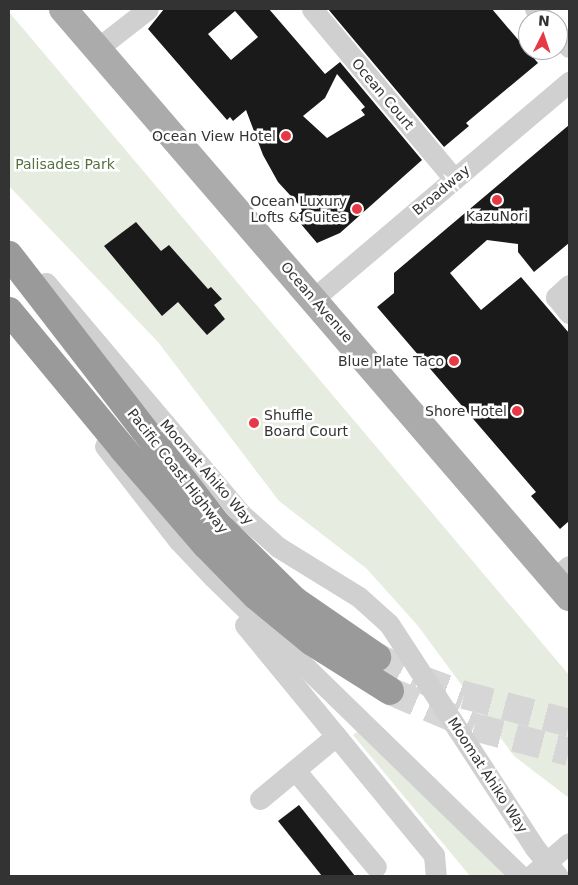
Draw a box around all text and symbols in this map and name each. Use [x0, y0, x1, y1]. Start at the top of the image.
north arrow [518, 10, 568, 60]
text: N [538, 13, 550, 29]
street label: Ocean Court [348, 55, 418, 133]
place label: Ocean View Hotel [152, 128, 276, 144]
marker: Ocean View Hotel [280, 130, 292, 142]
park label: Palisades Park [15, 156, 115, 172]
street label: Broadway [409, 161, 473, 219]
place label: Ocean Luxury Lofts & Suites [250, 193, 347, 226]
marker: KazuNori [491, 194, 503, 206]
marker: Ocean Luxury Lofts & Suites [351, 203, 363, 215]
place label: KazuNori [466, 208, 528, 224]
street label: Ocean Avenue [277, 258, 357, 346]
place label: Blue Plate Taco [338, 353, 444, 369]
marker: Blue Plate Taco [448, 355, 460, 367]
place label: Shore Hotel [425, 403, 507, 419]
street label: Pacific Coast Highway [124, 405, 232, 537]
marker: Shore Hotel [511, 405, 523, 417]
place label: Shuffle Board Court [264, 407, 348, 440]
street label: Moomat Ahiko Way [157, 416, 257, 528]
marker: Shuffle Board Court [248, 417, 260, 429]
street label: Moomat Ahiko Way [444, 714, 532, 836]

